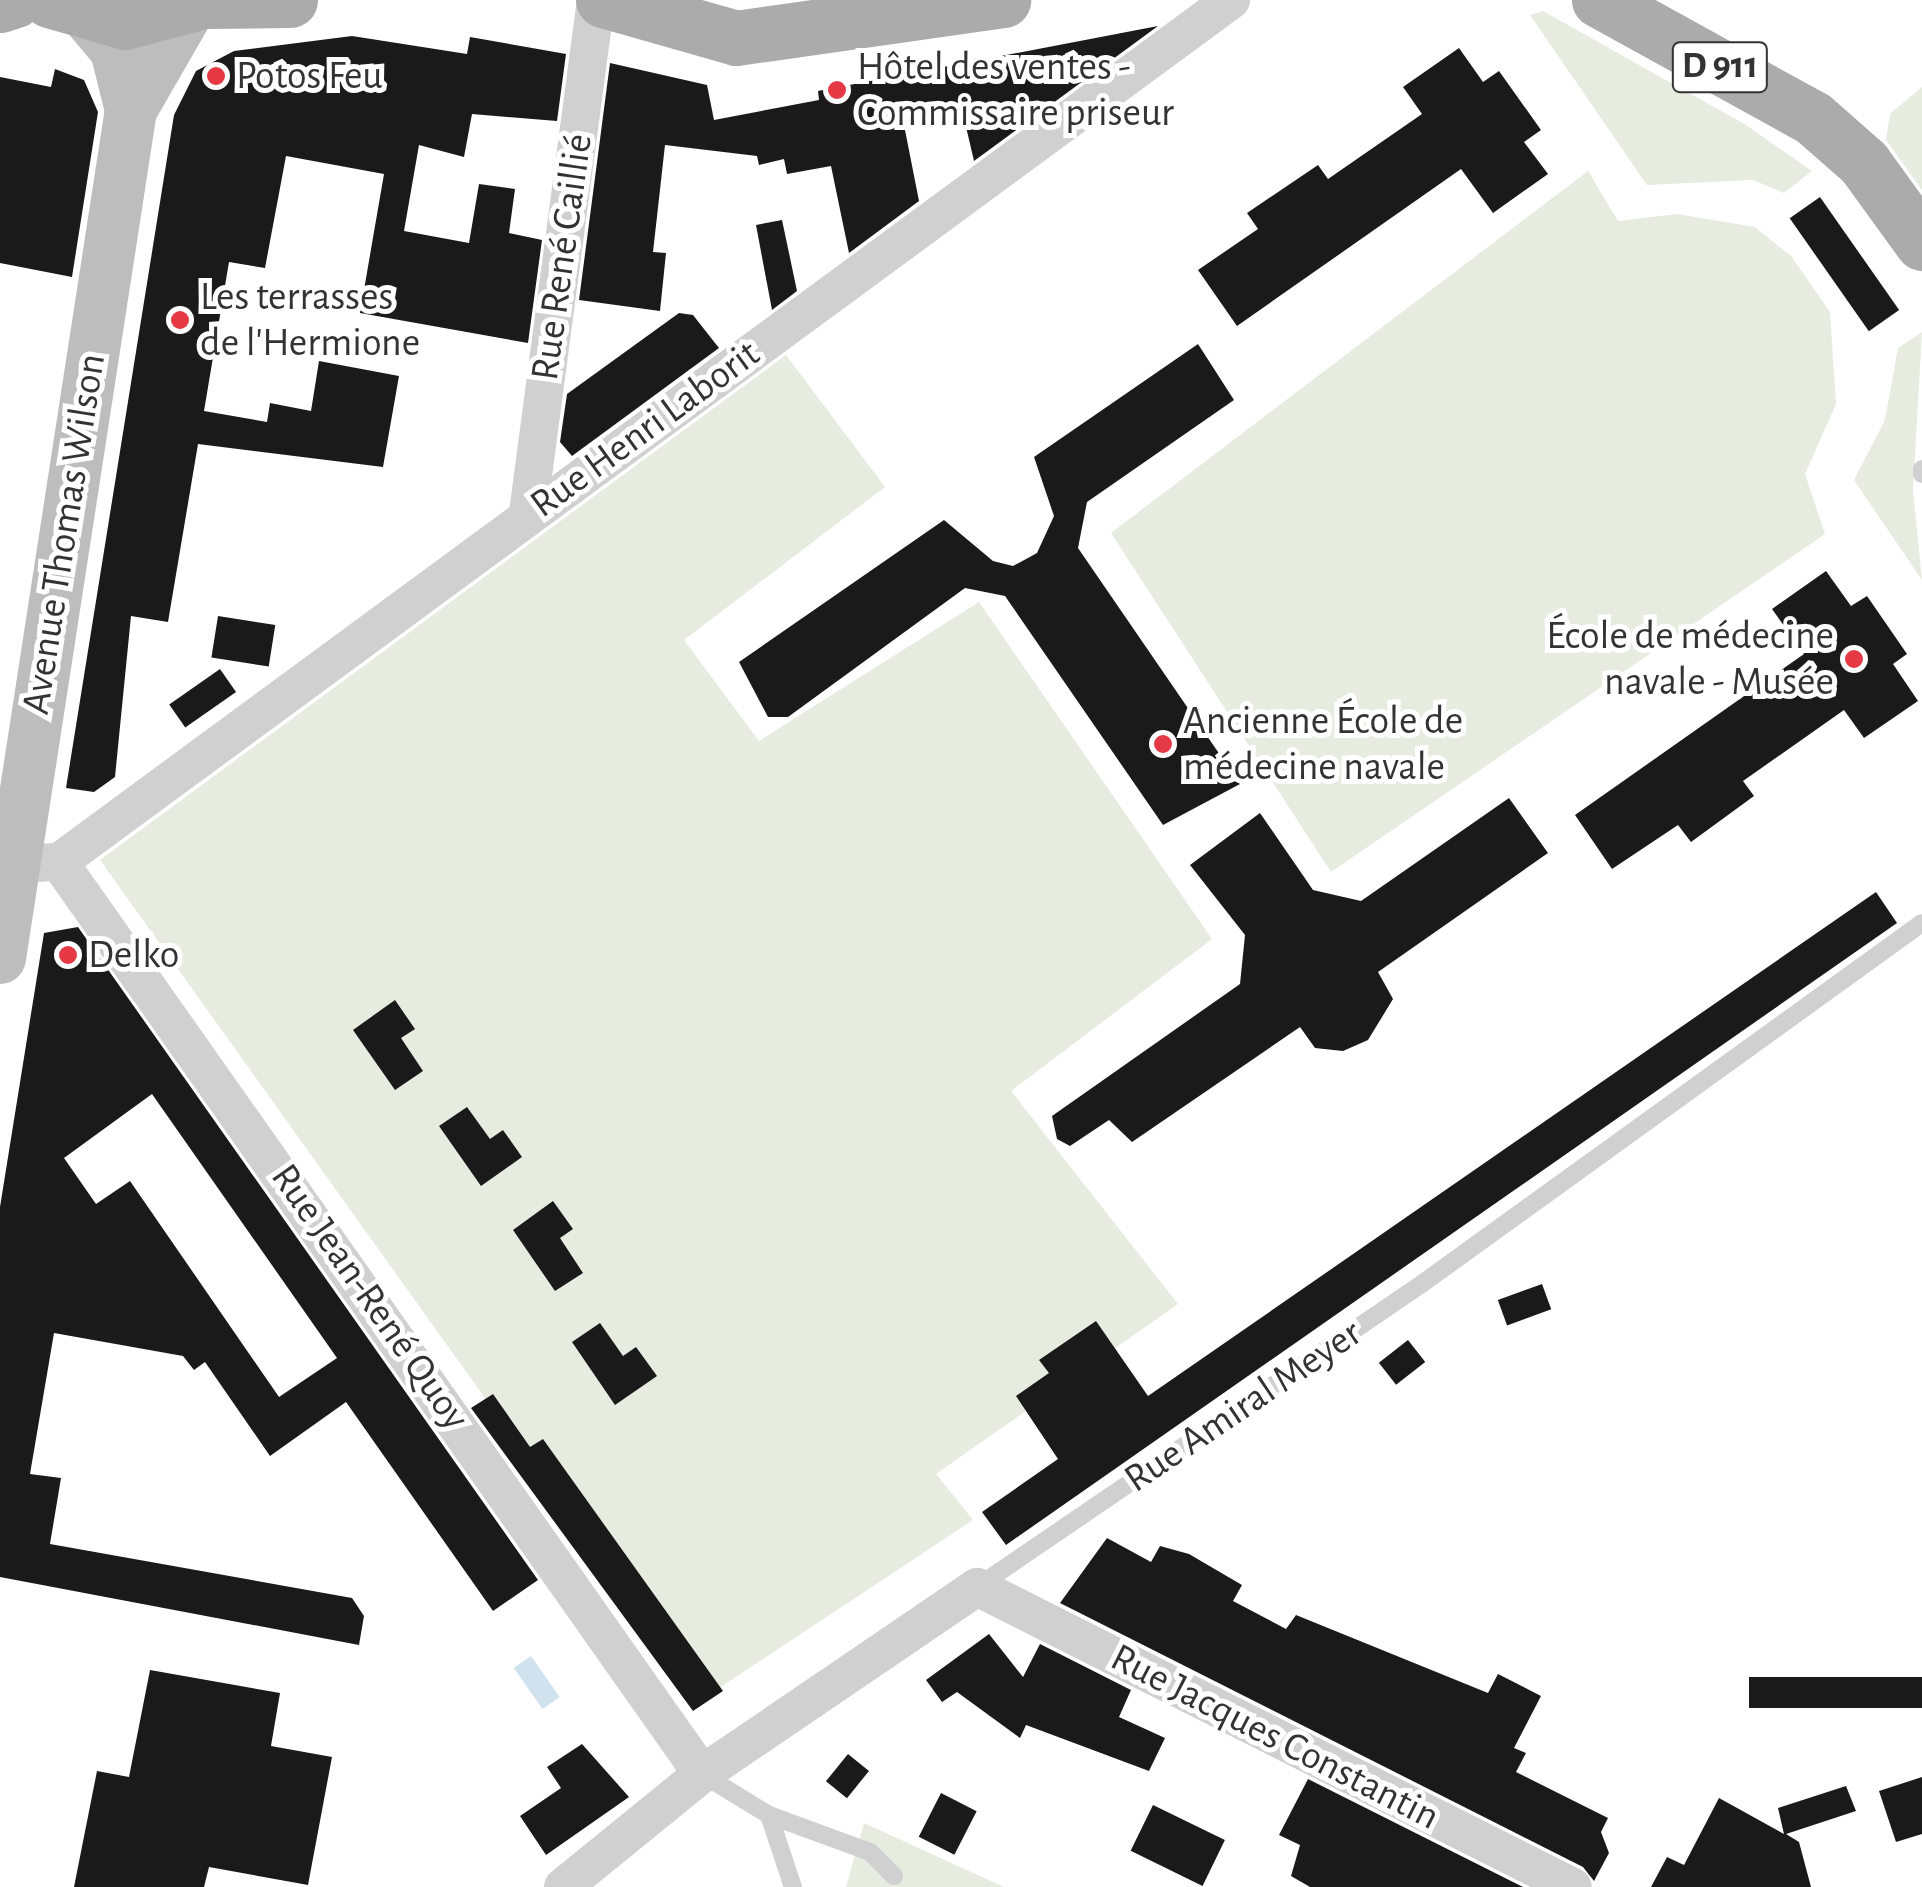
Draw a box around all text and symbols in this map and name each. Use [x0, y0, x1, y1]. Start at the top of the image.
road number: D 911 [1670, 34, 1770, 100]
place label: Hôtel des ventes - Commissaire priseur [857, 43, 1174, 137]
place label: Potos Feu [236, 52, 383, 100]
marker: Potos Feu [205, 65, 227, 87]
marker: Hôtel des ventes - Commissaire priseur [826, 79, 848, 101]
street label: Rue René Caillié [521, 131, 603, 383]
place label: Les terrasses de l'Hermione [200, 273, 420, 367]
marker: Les terrasses de l'Hermione [169, 309, 191, 331]
street label: Rue Henri Laborit [521, 330, 769, 528]
street label: Avenue Thomas Wilson [12, 350, 116, 718]
place label: École de médecine navale - Musée [1546, 612, 1834, 706]
marker: École de médecine navale - Musée [1843, 648, 1865, 670]
place label: Ancienne École de médecine navale [1183, 697, 1463, 791]
marker: Ancienne École de médecine navale [1152, 733, 1174, 755]
place label: Delko [88, 931, 179, 979]
marker: Delko [57, 944, 79, 966]
street label: Rue Jean-René Quoy [260, 1155, 480, 1439]
street label: Rue Amiral Meyer [1115, 1309, 1371, 1503]
street label: Rue Jacques Constantin [1103, 1633, 1447, 1841]

